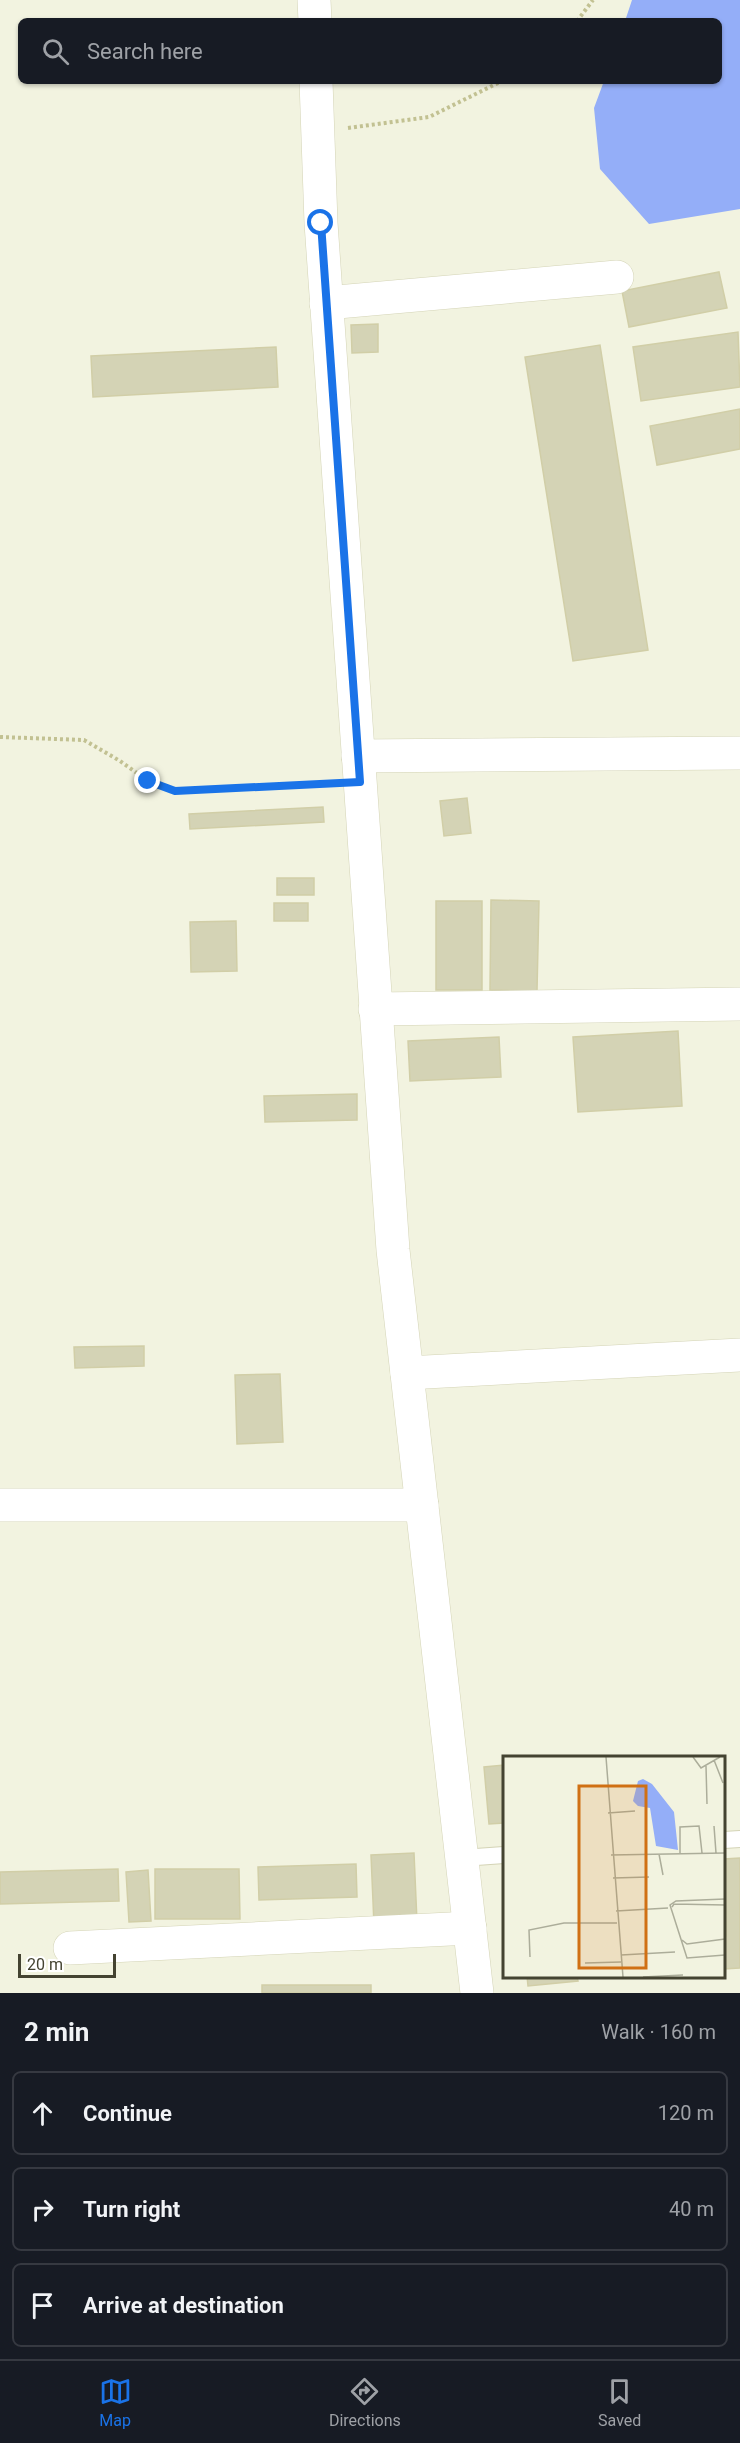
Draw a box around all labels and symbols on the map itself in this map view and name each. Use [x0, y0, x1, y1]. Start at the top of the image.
route start [307, 209, 333, 235]
route end [134, 767, 160, 793]
inset map [503, 1756, 725, 1978]
scale bar [18, 1951, 116, 1978]

